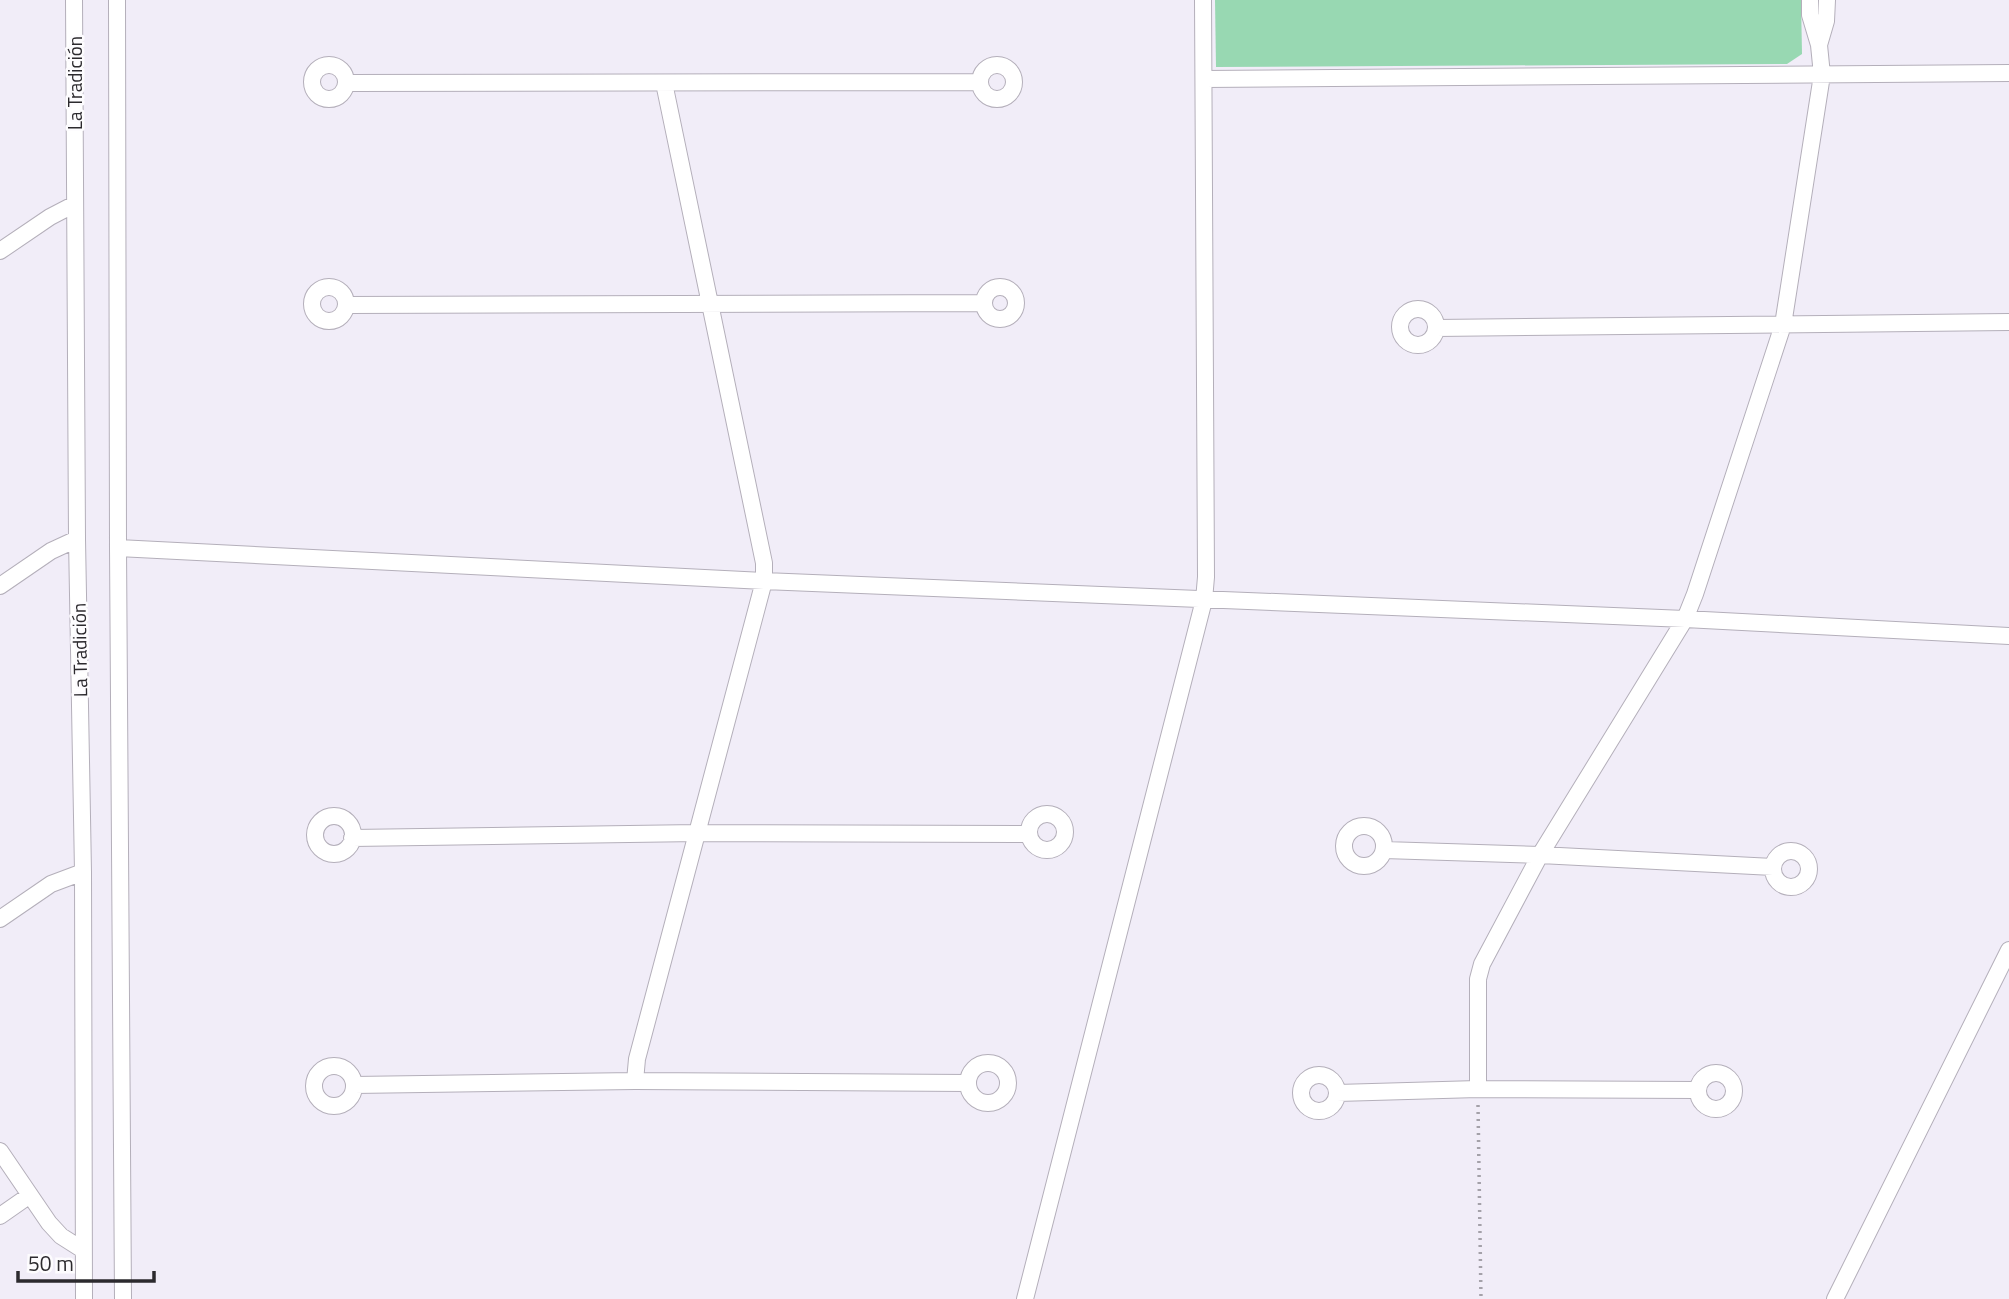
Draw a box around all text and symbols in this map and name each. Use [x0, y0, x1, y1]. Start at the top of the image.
street label: La Tradición [60, 36, 89, 130]
street label: La Tradición [64, 603, 94, 697]
scale bar [18, 1240, 154, 1284]
text: 50 m [28, 1247, 74, 1279]

